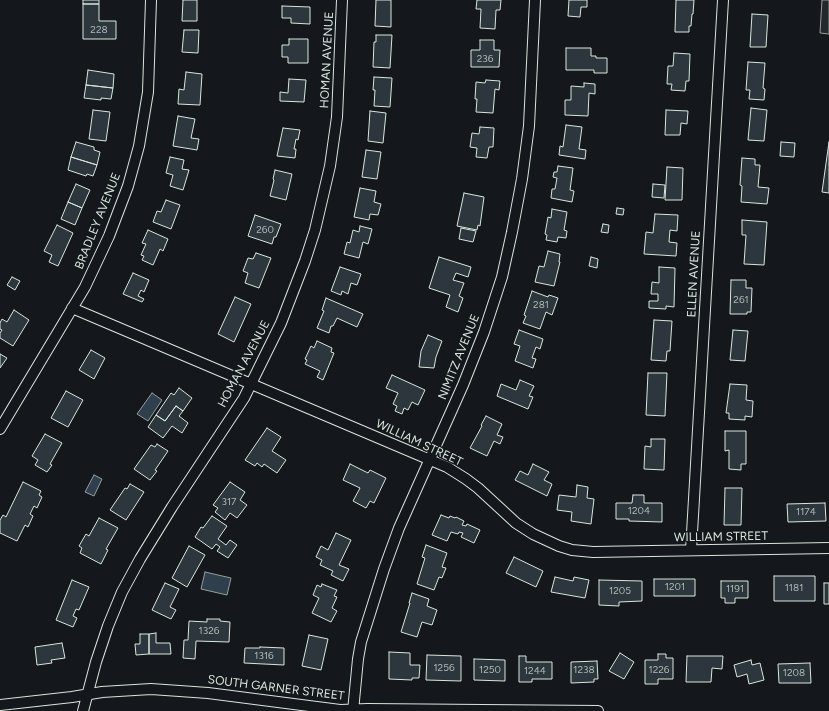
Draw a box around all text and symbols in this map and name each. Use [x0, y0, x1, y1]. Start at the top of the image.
street label: HOMAN AVENUE [317, 11, 337, 109]
house number: 228 [90, 24, 108, 36]
house number: 236 [477, 53, 493, 65]
street label: BRADLEY AVENUE [72, 171, 124, 271]
house number: 260 [256, 224, 274, 236]
street label: ELLEN AVENUE [685, 230, 703, 318]
house number: 261 [733, 294, 749, 306]
house number: 281 [533, 299, 549, 311]
street label: NIMITZ AVENUE [435, 312, 483, 402]
street label: HOMAN AVENUE [215, 318, 273, 410]
street label: WILLIAM STREET [373, 417, 465, 469]
house number: 317 [222, 496, 236, 508]
house number: 1204 [628, 505, 650, 517]
house number: 1174 [796, 506, 816, 518]
street label: WILLIAM STREET [674, 529, 768, 545]
house number: 1201 [665, 581, 685, 593]
house number: 1181 [785, 582, 803, 594]
house number: 1191 [726, 583, 744, 595]
house number: 1205 [609, 585, 631, 597]
house number: 1326 [199, 625, 219, 637]
house number: 1316 [254, 650, 274, 662]
house number: 1256 [433, 662, 455, 674]
house number: 1250 [479, 664, 501, 676]
house number: 1238 [573, 664, 595, 676]
house number: 1226 [649, 664, 669, 676]
house number: 1244 [524, 665, 546, 677]
house number: 1208 [783, 667, 805, 679]
street label: SOUTH GARNER STREET [207, 672, 345, 704]

